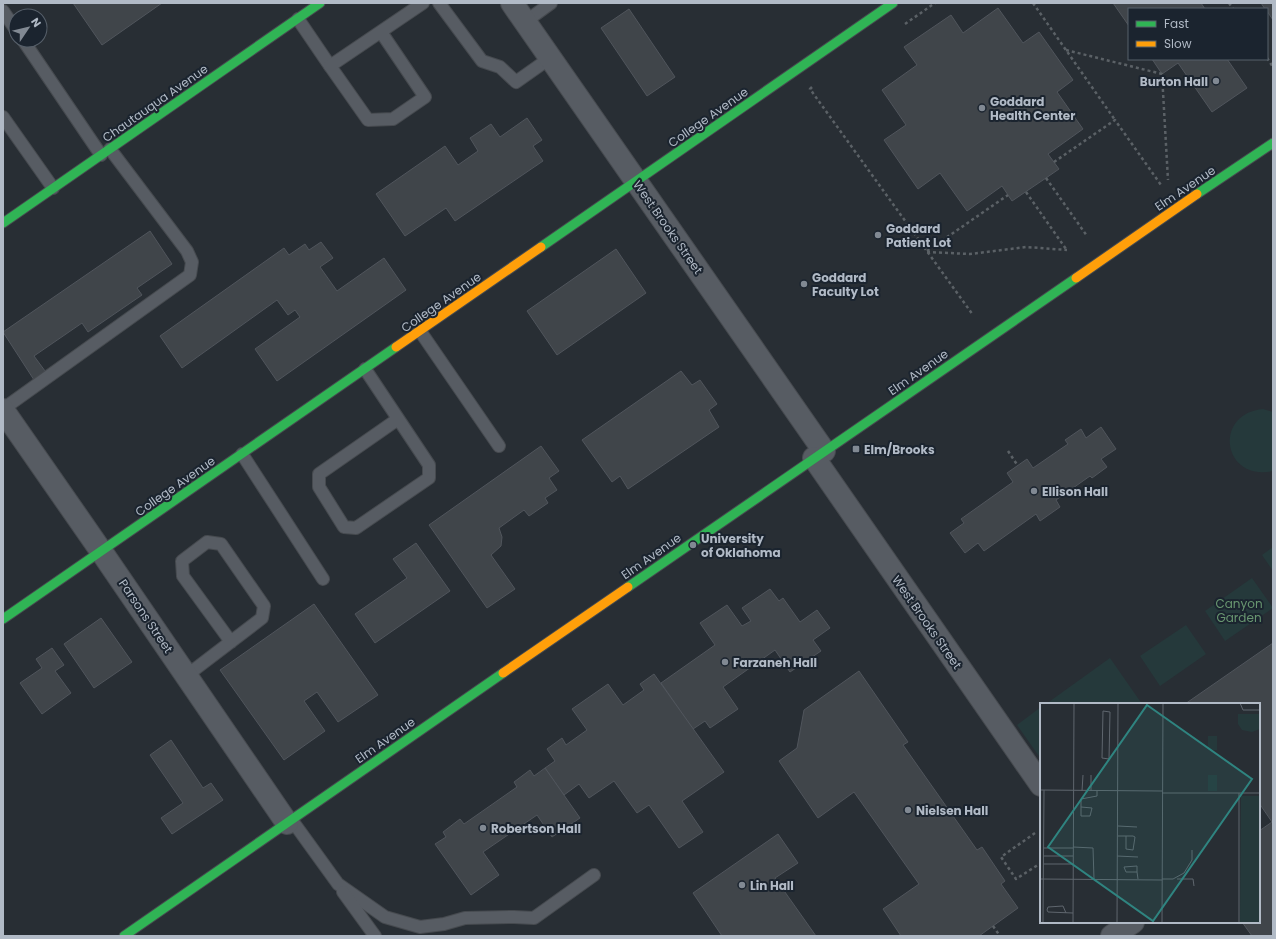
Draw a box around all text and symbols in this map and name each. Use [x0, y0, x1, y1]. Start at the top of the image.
north arrow [8, 8, 48, 48]
legend [1128, 8, 1268, 60]
text: N [27, 14, 45, 30]
text: Fast [1164, 15, 1189, 32]
text: Slow [1164, 35, 1192, 52]
street label: Chautauqua Avenue [99, 60, 211, 146]
place label: Burton Hall [1140, 73, 1208, 90]
marker: Burton Hall [1211, 76, 1221, 86]
street label: College Avenue [665, 83, 751, 151]
place label: Goddard Health Center [990, 93, 1075, 124]
marker: Goddard Health Center [977, 103, 987, 113]
street label: Elm Avenue [1151, 161, 1219, 215]
street label: West Brooks Street [629, 177, 707, 277]
place label: Goddard Patient Lot [886, 220, 951, 251]
marker: Goddard Patient Lot [873, 230, 883, 240]
street label: College Avenue [398, 268, 484, 336]
place label: Goddard Faculty Lot [812, 269, 879, 300]
marker: Goddard Faculty Lot [799, 279, 809, 289]
street label: Elm Avenue [885, 345, 951, 399]
place label: Elm/Brooks [864, 441, 935, 458]
marker: Elm/Brooks [851, 444, 861, 454]
street label: College Avenue [132, 452, 218, 520]
place label: Ellison Hall [1042, 483, 1108, 500]
marker: Ellison Hall [1029, 486, 1039, 496]
street label: Elm Avenue [618, 529, 684, 583]
place label: University of Oklahoma [701, 530, 781, 561]
marker: University of Oklahoma [688, 540, 698, 550]
street label: West Brooks Street [888, 572, 966, 672]
street label: Parsons Street [115, 576, 177, 656]
park label: Canyon Garden [1215, 595, 1263, 626]
place label: Farzaneh Hall [733, 654, 817, 671]
marker: Farzaneh Hall [720, 657, 730, 667]
inset map [1040, 703, 1260, 923]
street label: Elm Avenue [352, 713, 418, 767]
place label: Nielsen Hall [916, 802, 988, 819]
marker: Nielsen Hall [903, 805, 913, 815]
place label: Robertson Hall [491, 820, 581, 837]
marker: Robertson Hall [478, 823, 488, 833]
place label: Lin Hall [750, 877, 794, 894]
marker: Lin Hall [737, 880, 747, 890]

